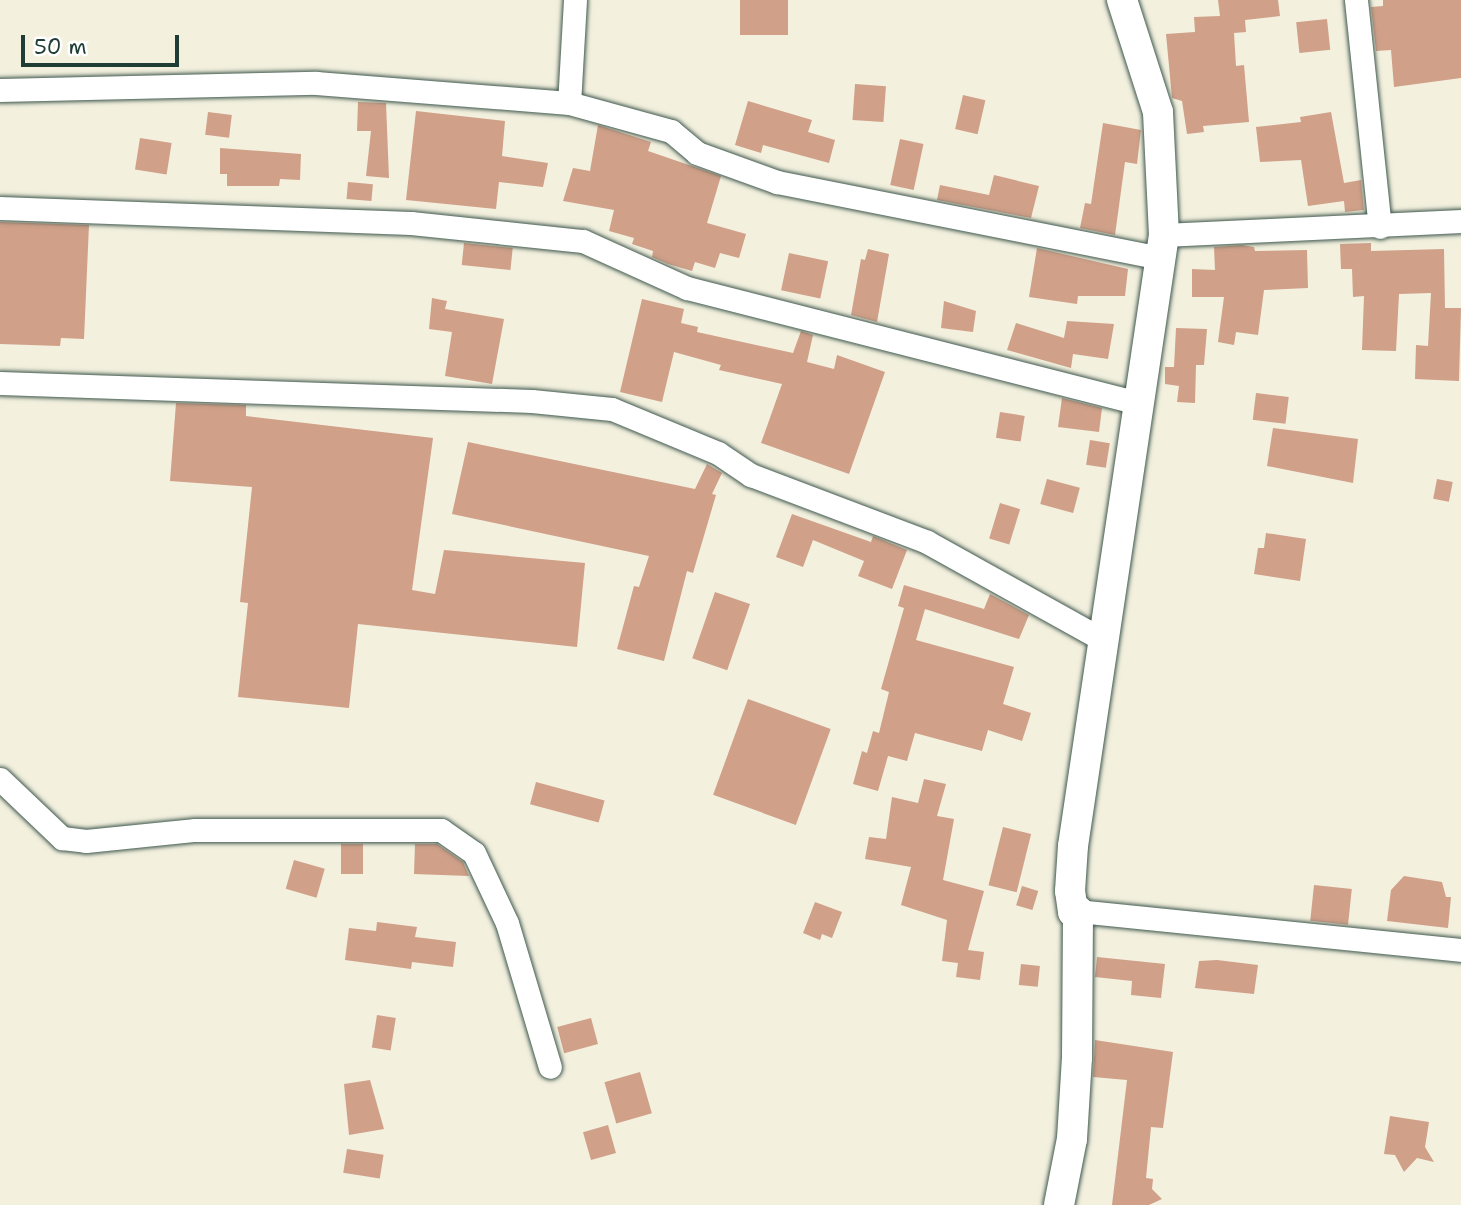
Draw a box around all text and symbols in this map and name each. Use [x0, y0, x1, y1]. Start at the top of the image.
scale bar [24, 21, 182, 65]
text: 50 m [34, 33, 87, 61]

